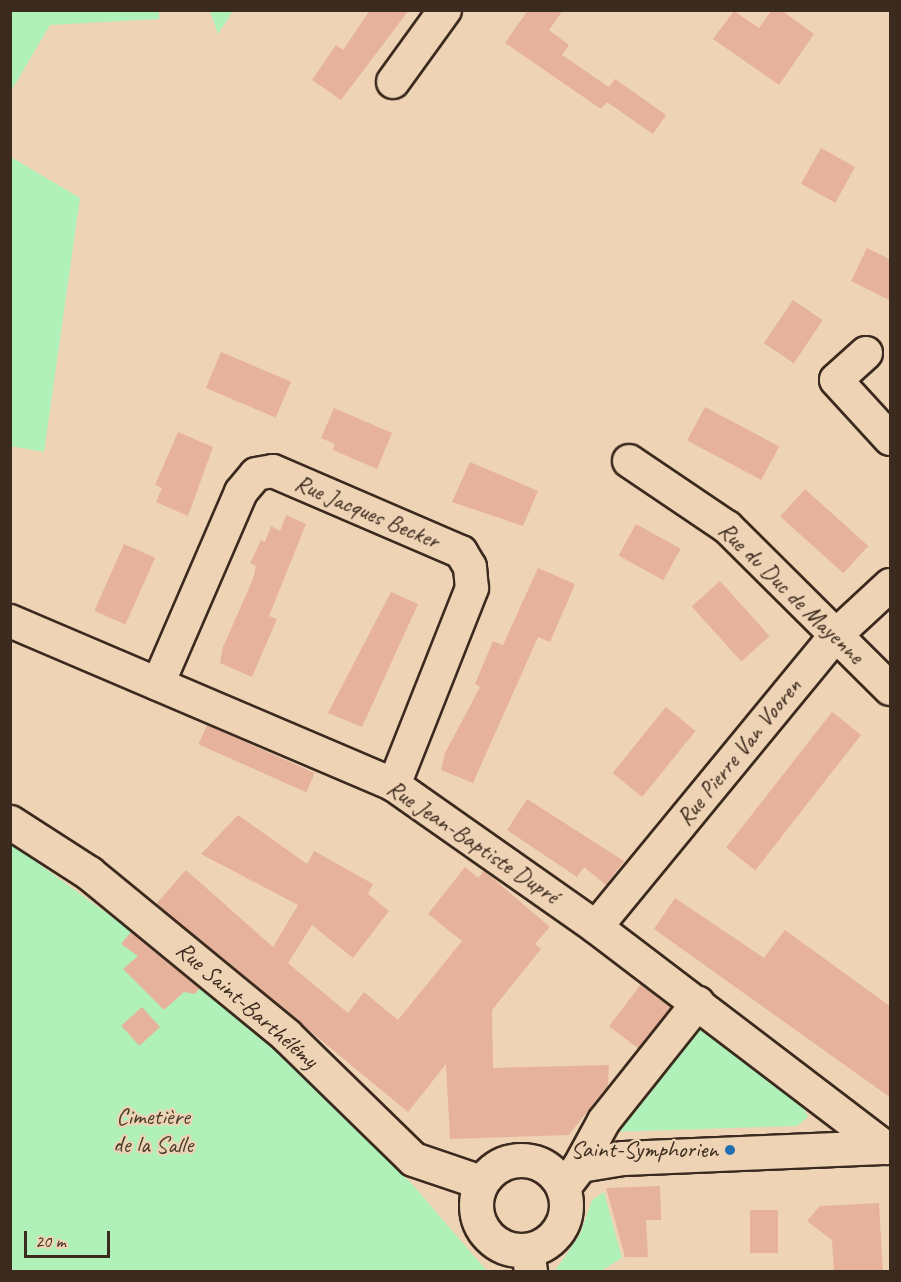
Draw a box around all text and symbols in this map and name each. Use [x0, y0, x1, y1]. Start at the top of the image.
street label: Rue Jacques Becker [290, 469, 444, 555]
street label: Rue du Duc de Mayenne [712, 516, 870, 670]
street label: Rue Pierre Van Vooren [671, 672, 807, 832]
street label: Rue Jean-Baptiste Dupré [382, 774, 564, 910]
street label: Rue Saint-Barthélémy [170, 935, 324, 1075]
park label: Cimetière de la Salle [112, 1103, 194, 1159]
place label: Saint-Symphorien [570, 1136, 718, 1164]
marker: Saint-Symphorien [723, 1143, 737, 1157]
scale bar [27, 1219, 112, 1257]
text: 20 m [35, 1230, 66, 1252]

